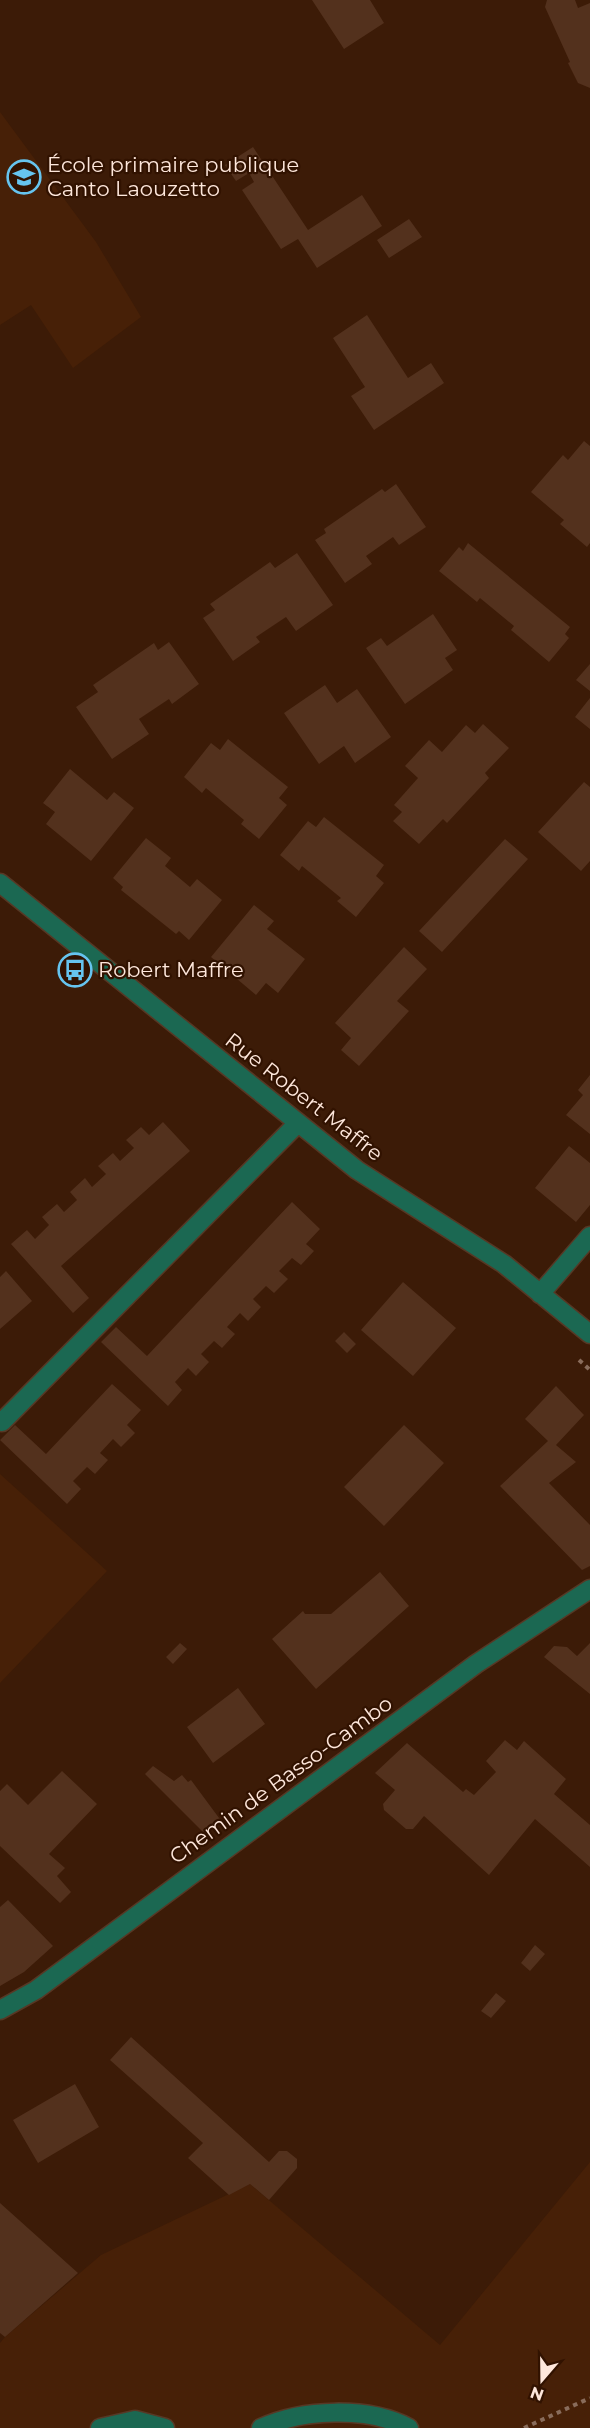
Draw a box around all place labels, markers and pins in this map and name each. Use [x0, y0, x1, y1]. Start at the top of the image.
place label: École primaire publique Canto Laouzetto [47, 152, 299, 201]
school or university icon: École primaire publique Canto Laouzetto [6, 159, 42, 195]
bus stop icon: Robert Maffre [57, 952, 93, 988]
place label: Robert Maffre [98, 957, 244, 982]

